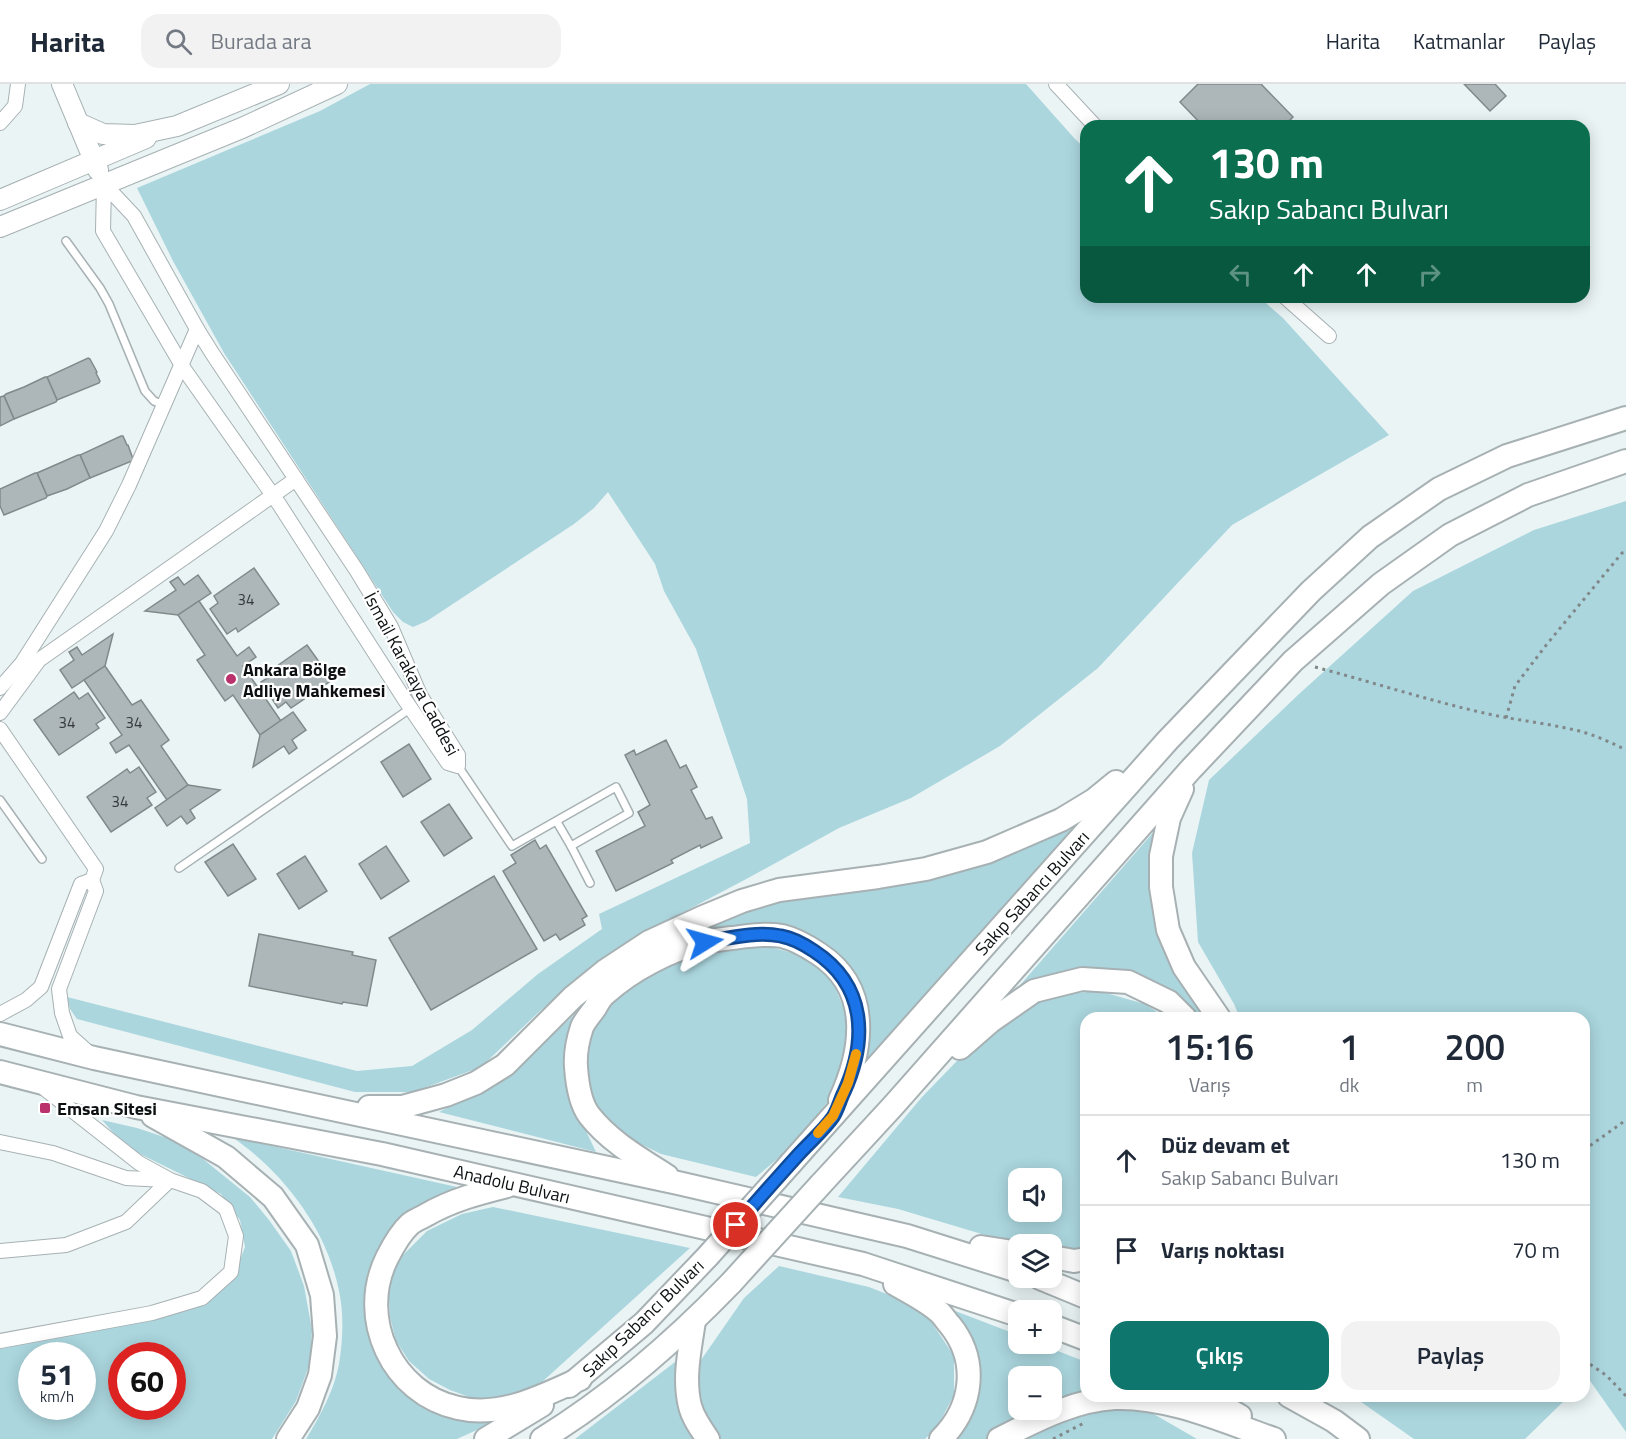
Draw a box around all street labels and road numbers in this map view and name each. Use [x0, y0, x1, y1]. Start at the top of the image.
street label: İsmail Karakaya Caddesi [357, 587, 467, 761]
street label: Sakıp Sabancı Bulvarı [968, 825, 1096, 961]
street label: Anadolu Bulvarı [451, 1158, 573, 1210]
street label: Sakıp Sabancı Bulvarı [576, 1253, 710, 1383]

